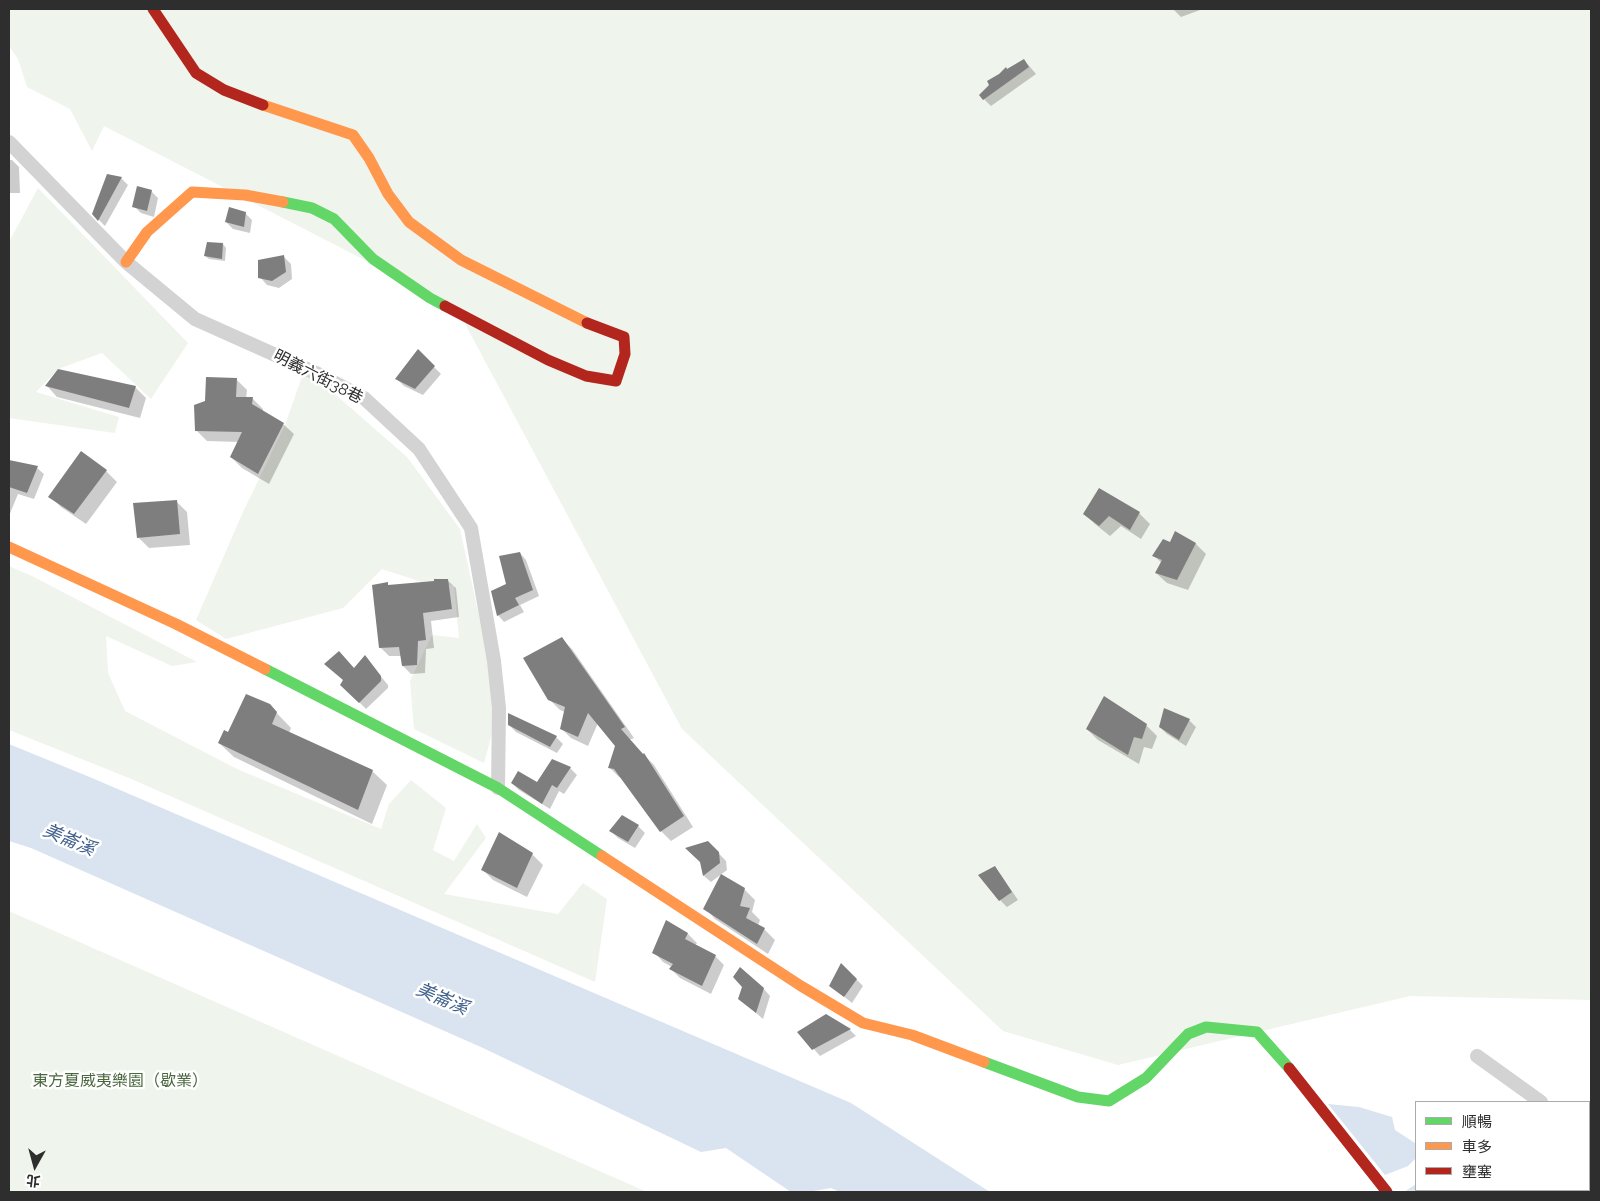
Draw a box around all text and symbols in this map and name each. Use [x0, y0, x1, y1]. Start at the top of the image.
street label: 明義六街38巷 [270, 346, 366, 408]
water label: 美崙溪 [40, 820, 98, 860]
water label: 美崙溪 [413, 979, 471, 1019]
park label: 東方夏威夷樂園（歇業） [32, 1071, 208, 1091]
legend [1415, 1101, 1590, 1191]
text: 順暢 [1462, 1113, 1492, 1131]
text: 車多 [1462, 1138, 1492, 1156]
north arrow [10, 1141, 60, 1191]
text: 壅塞 [1462, 1163, 1492, 1181]
text: 北 [25, 1172, 41, 1190]

